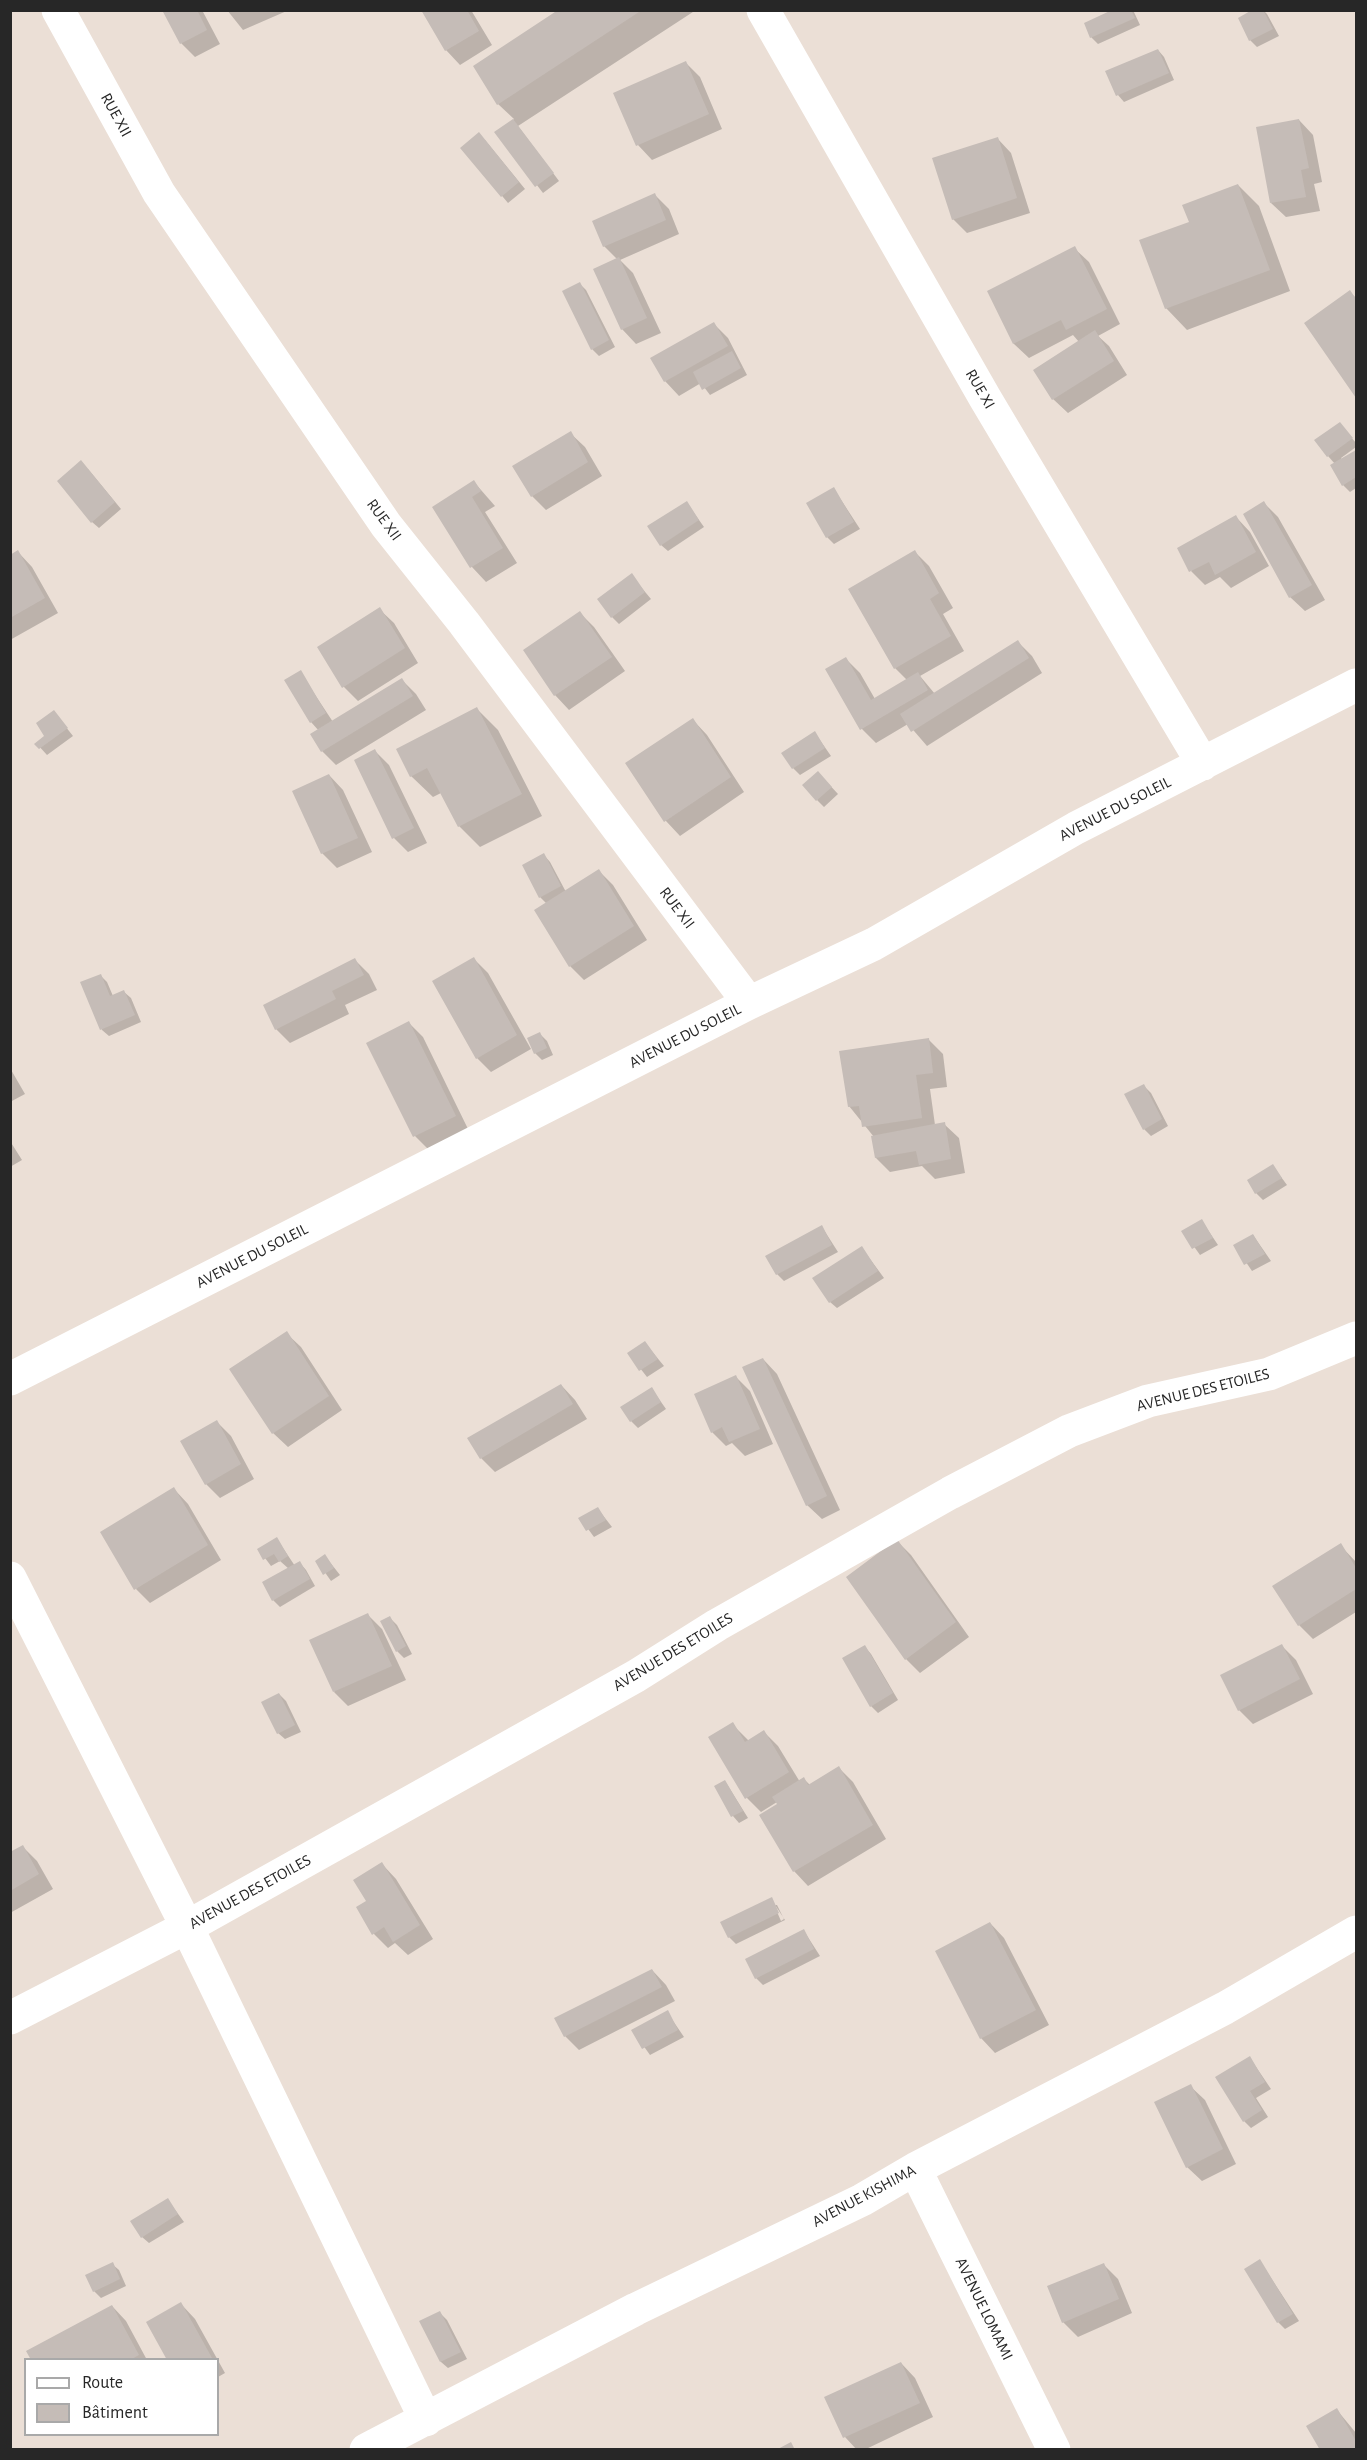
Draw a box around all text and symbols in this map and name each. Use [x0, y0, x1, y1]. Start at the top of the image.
street label: RUE XII [96, 90, 136, 140]
street label: RUE XI [961, 366, 999, 412]
street label: RUE XII [362, 495, 406, 545]
street label: AVENUE DU SOLEIL [1056, 773, 1174, 845]
street label: RUE XII [655, 883, 699, 933]
street label: AVENUE DU SOLEIL [626, 1000, 744, 1072]
street label: AVENUE DU SOLEIL [193, 1220, 311, 1292]
street label: AVENUE DES ETOILES [1134, 1364, 1272, 1416]
street label: AVENUE DES ETOILES [610, 1609, 736, 1695]
street label: AVENUE DES ETOILES [186, 1851, 314, 1933]
street label: AVENUE KISHIMA [809, 2161, 919, 2231]
street label: AVENUE LOMAMI [951, 2254, 1017, 2364]
legend [24, 2358, 219, 2436]
text: Route [82, 2374, 123, 2392]
text: Bâtiment [82, 2404, 148, 2422]

